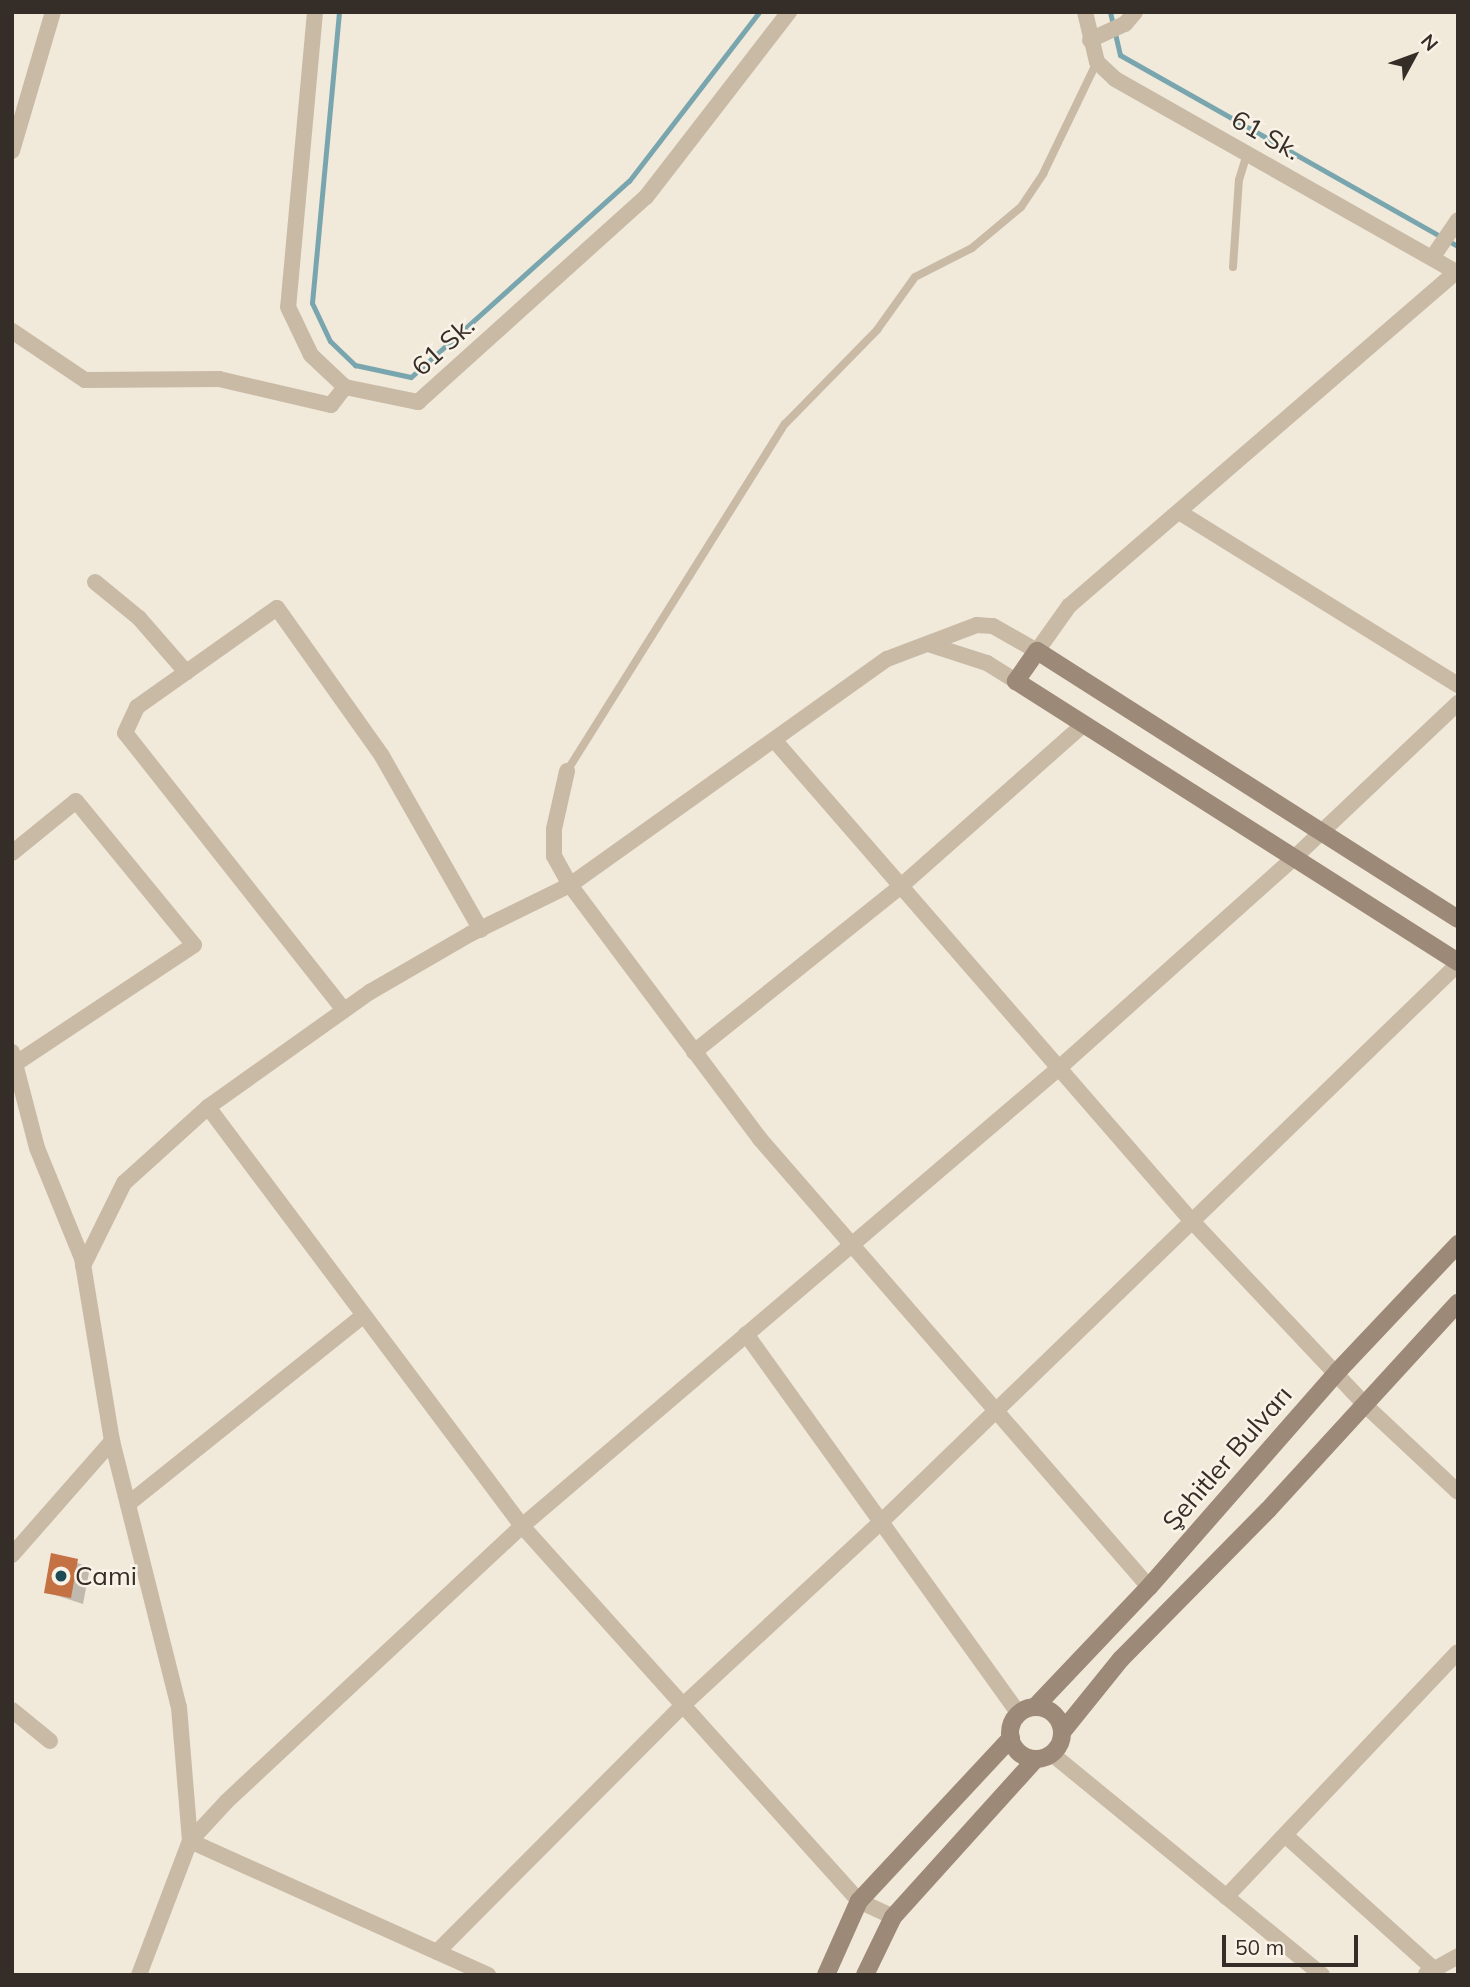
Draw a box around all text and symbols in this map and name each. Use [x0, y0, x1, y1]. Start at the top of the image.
north arrow [1379, 21, 1449, 91]
text: N [1416, 29, 1444, 56]
street label: 61 Sk. [1226, 103, 1306, 167]
street label: 61 Sk. [405, 310, 481, 382]
street label: Şehitler Bulvarı [1156, 1379, 1298, 1537]
place label: Cami [75, 1560, 137, 1592]
marker: Cami [53, 1568, 69, 1584]
scale bar [1225, 1920, 1362, 1964]
text: 50 m [1235, 1934, 1284, 1960]

